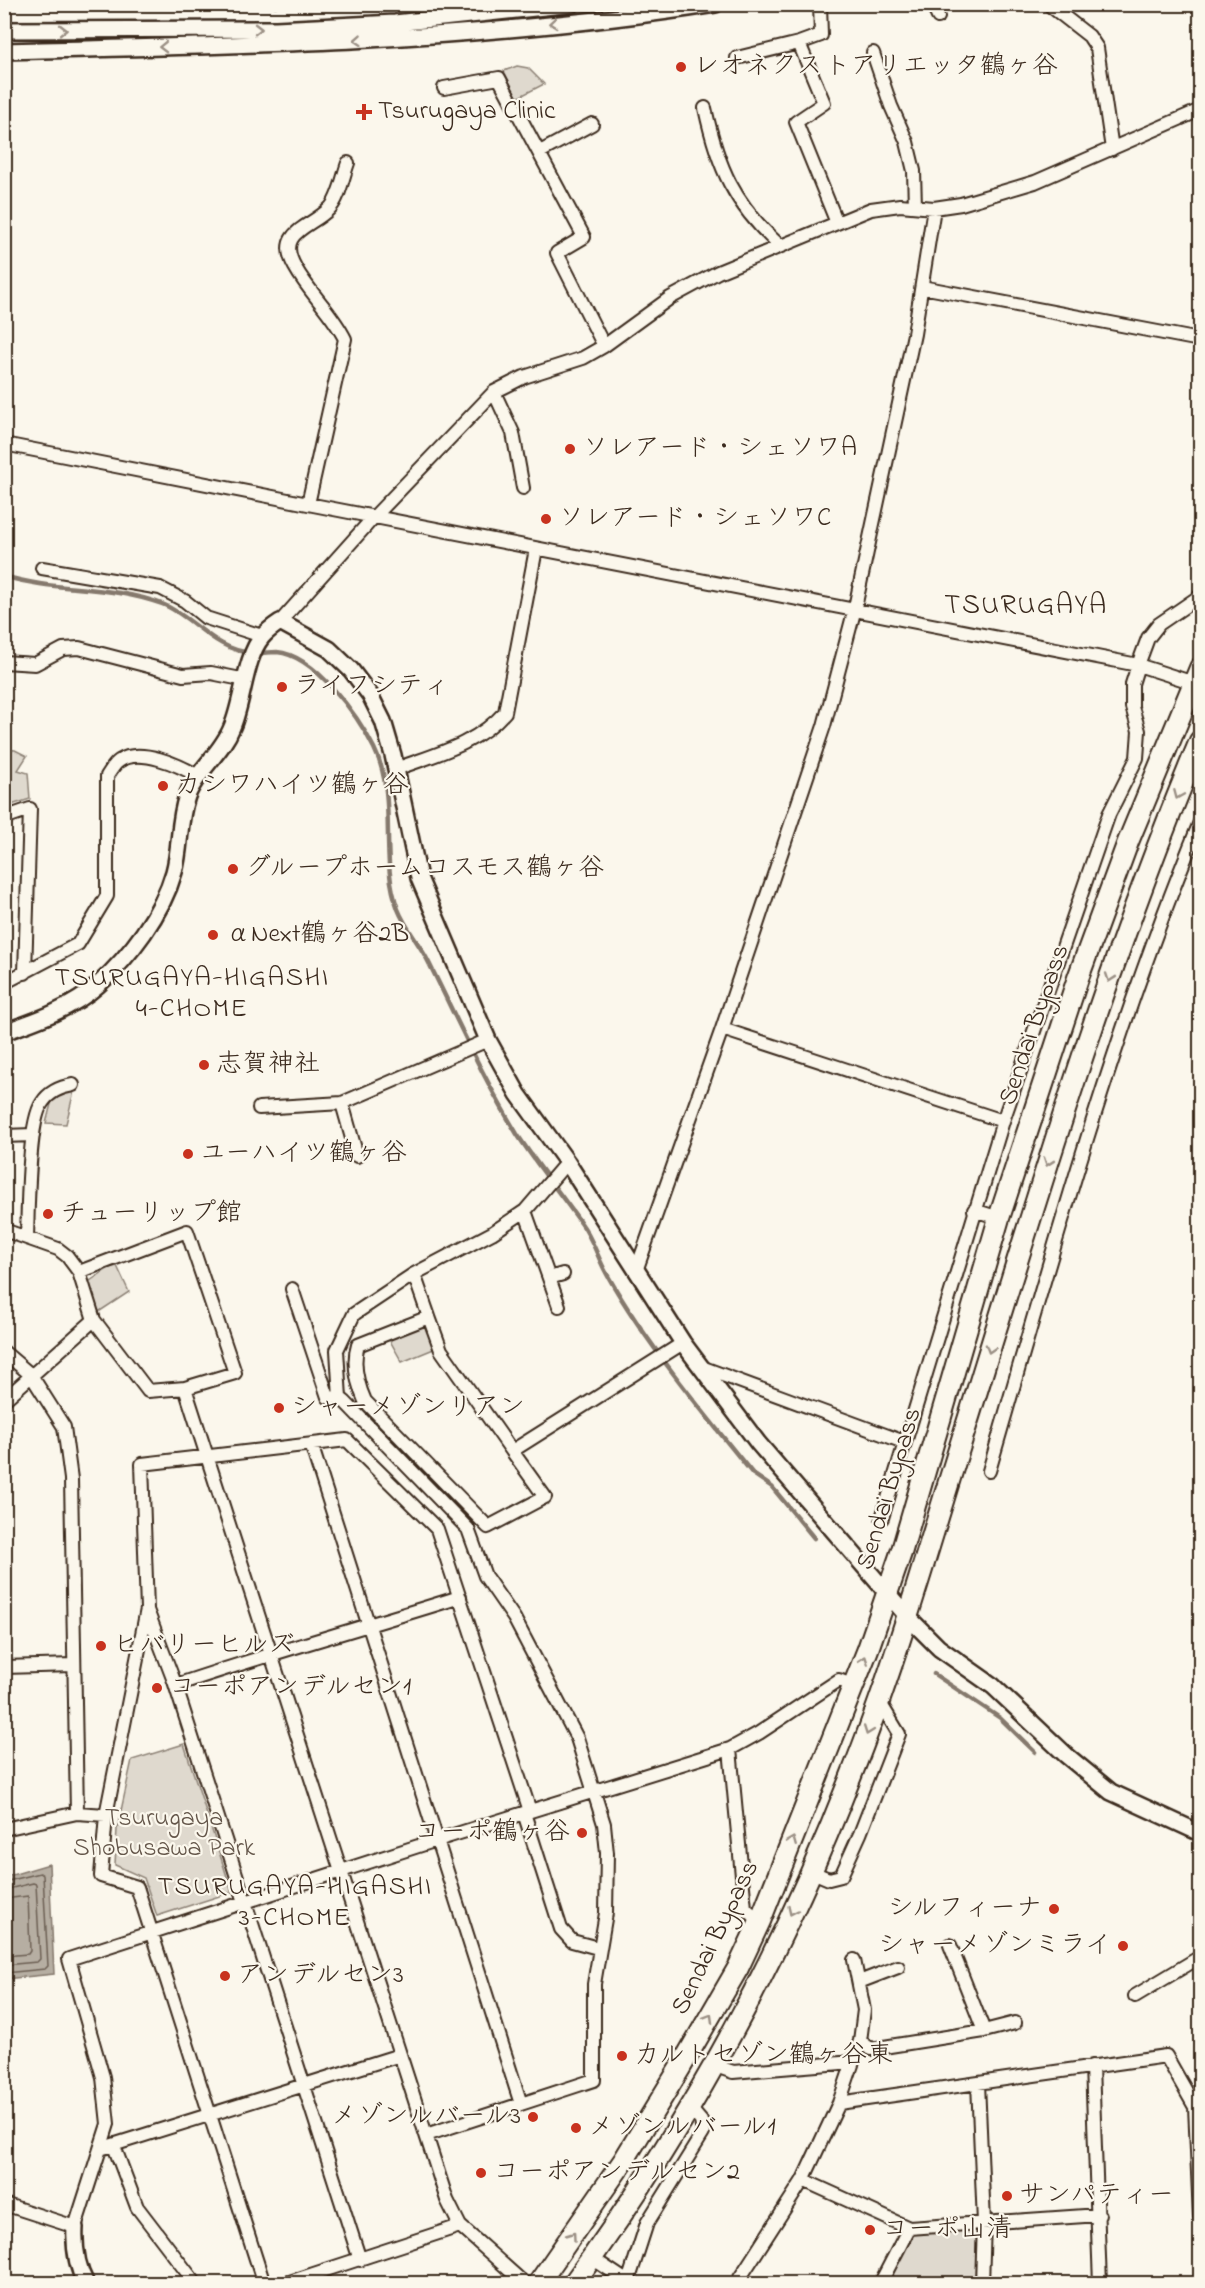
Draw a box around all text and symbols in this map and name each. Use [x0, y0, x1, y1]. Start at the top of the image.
one-way arrow [548, 17, 557, 30]
one-way arrow [253, 23, 262, 35]
one-way arrow [58, 24, 67, 36]
one-way arrow [354, 33, 363, 46]
one-way arrow [159, 41, 168, 54]
place label: レオネクストアリエッタ鶴ヶ谷 [693, 48, 1058, 86]
marker: レオネクストアリエッタ鶴ヶ谷 [674, 60, 688, 74]
place label: Tsurugaya Clinic [378, 93, 556, 131]
marker: Tsurugaya Clinic [355, 103, 373, 121]
place label: ソレアード・シェソワA [582, 430, 857, 468]
marker: ソレアード・シェソワA [563, 442, 577, 456]
place label: ソレアード・シェソワC [558, 500, 831, 538]
marker: ソレアード・シェソワC [539, 512, 553, 526]
district label: TSURUGAYA [944, 586, 1108, 627]
place label: ライフシティ [294, 668, 449, 706]
marker: ライフシティ [275, 680, 289, 694]
place label: カシワハイツ鶴ヶ谷 [175, 767, 409, 805]
marker: カシワハイツ鶴ヶ谷 [156, 779, 170, 793]
one-way arrow [1173, 788, 1185, 799]
place label: グループホームコスモス鶴ヶ谷 [245, 850, 604, 888]
marker: グループホームコスモス鶴ヶ谷 [226, 862, 240, 876]
place label: αNext鶴ヶ谷2B [225, 916, 409, 954]
marker: αNext鶴ヶ谷2B [206, 928, 220, 942]
street label: Sendai Bypass [990, 940, 1080, 1110]
district label: TSURUGAYA-HIGASHI 4-CHOME [54, 959, 330, 1029]
one-way arrow [1105, 972, 1117, 982]
place label: 志賀神社 [216, 1046, 320, 1084]
marker: 志賀神社 [197, 1058, 211, 1072]
place label: ユーハイツ鶴ヶ谷 [200, 1135, 407, 1173]
marker: ユーハイツ鶴ヶ谷 [181, 1147, 195, 1161]
one-way arrow [1043, 1156, 1055, 1167]
place label: チューリップ館 [60, 1195, 242, 1233]
marker: チューリップ館 [41, 1207, 55, 1221]
one-way arrow [985, 1343, 997, 1354]
place label: シャーメゾンリアン [291, 1389, 525, 1427]
marker: シャーメゾンリアン [272, 1401, 286, 1415]
street label: Sendai Bypass [847, 1403, 933, 1575]
place label: ヒバリーヒルズ [113, 1627, 294, 1665]
marker: ヒバリーヒルズ [94, 1639, 108, 1653]
one-way arrow [857, 1655, 870, 1666]
place label: コーポアンデルセン1 [169, 1669, 411, 1707]
marker: コーポアンデルセン1 [150, 1681, 164, 1695]
one-way arrow [862, 1725, 875, 1736]
park label: Tsurugaya Shobusawa Park [73, 1800, 256, 1868]
place label: コーポ鶴ヶ谷 [414, 1814, 570, 1852]
marker: コーポ鶴ヶ谷 [575, 1826, 589, 1840]
one-way arrow [784, 1836, 797, 1847]
street label: Sendai Bypass [662, 1854, 770, 2022]
district label: TSURUGAYA-HIGASHI 3-CHOME [157, 1868, 433, 1938]
place label: シルフィーナ [888, 1890, 1042, 1928]
marker: シルフィーナ [1047, 1902, 1061, 1916]
one-way arrow [788, 1904, 800, 1915]
place label: シャーメゾンミライ [878, 1927, 1111, 1965]
marker: シャーメゾンミライ [1116, 1939, 1130, 1953]
place label: アンデルセン3 [237, 1957, 404, 1995]
marker: アンデルセン3 [218, 1969, 232, 1983]
one-way arrow [702, 2013, 714, 2024]
place label: カルトセゾン鶴ヶ谷東 [634, 2037, 893, 2075]
marker: カルトセゾン鶴ヶ谷東 [615, 2049, 629, 2063]
place label: メゾンルバール3 [331, 2098, 521, 2136]
place label: メゾンルバール1 [588, 2109, 776, 2147]
marker: メゾンルバール3 [526, 2110, 540, 2124]
marker: メゾンルバール1 [569, 2121, 583, 2135]
place label: コーポアンデルセン2 [493, 2154, 740, 2192]
marker: コーポアンデルセン2 [474, 2166, 488, 2180]
place label: サンパティー [1019, 2177, 1174, 2215]
marker: サンパティー [1000, 2189, 1014, 2203]
place label: コーポ山清 [882, 2211, 1012, 2249]
marker: コーポ山清 [863, 2223, 877, 2237]
one-way arrow [565, 2231, 576, 2242]

